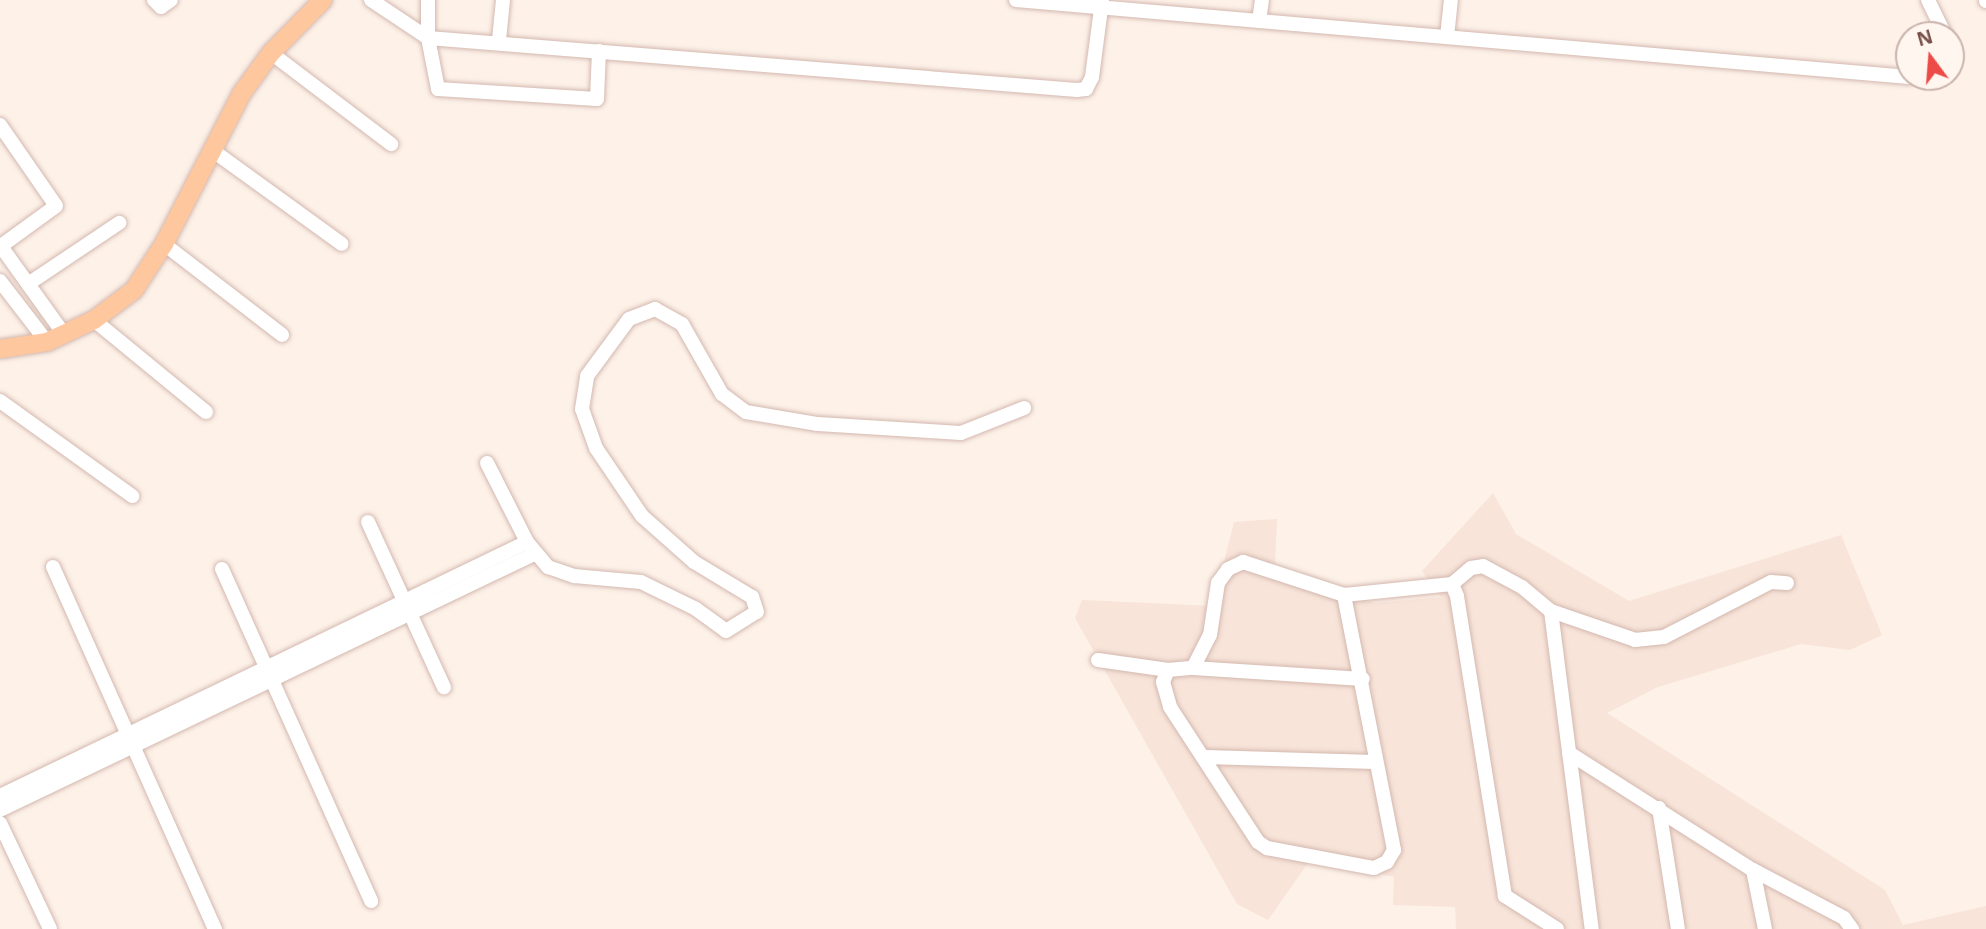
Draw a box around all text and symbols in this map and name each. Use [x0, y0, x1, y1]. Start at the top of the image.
north arrow [1895, 21, 1965, 91]
text: N [1914, 23, 1936, 52]

